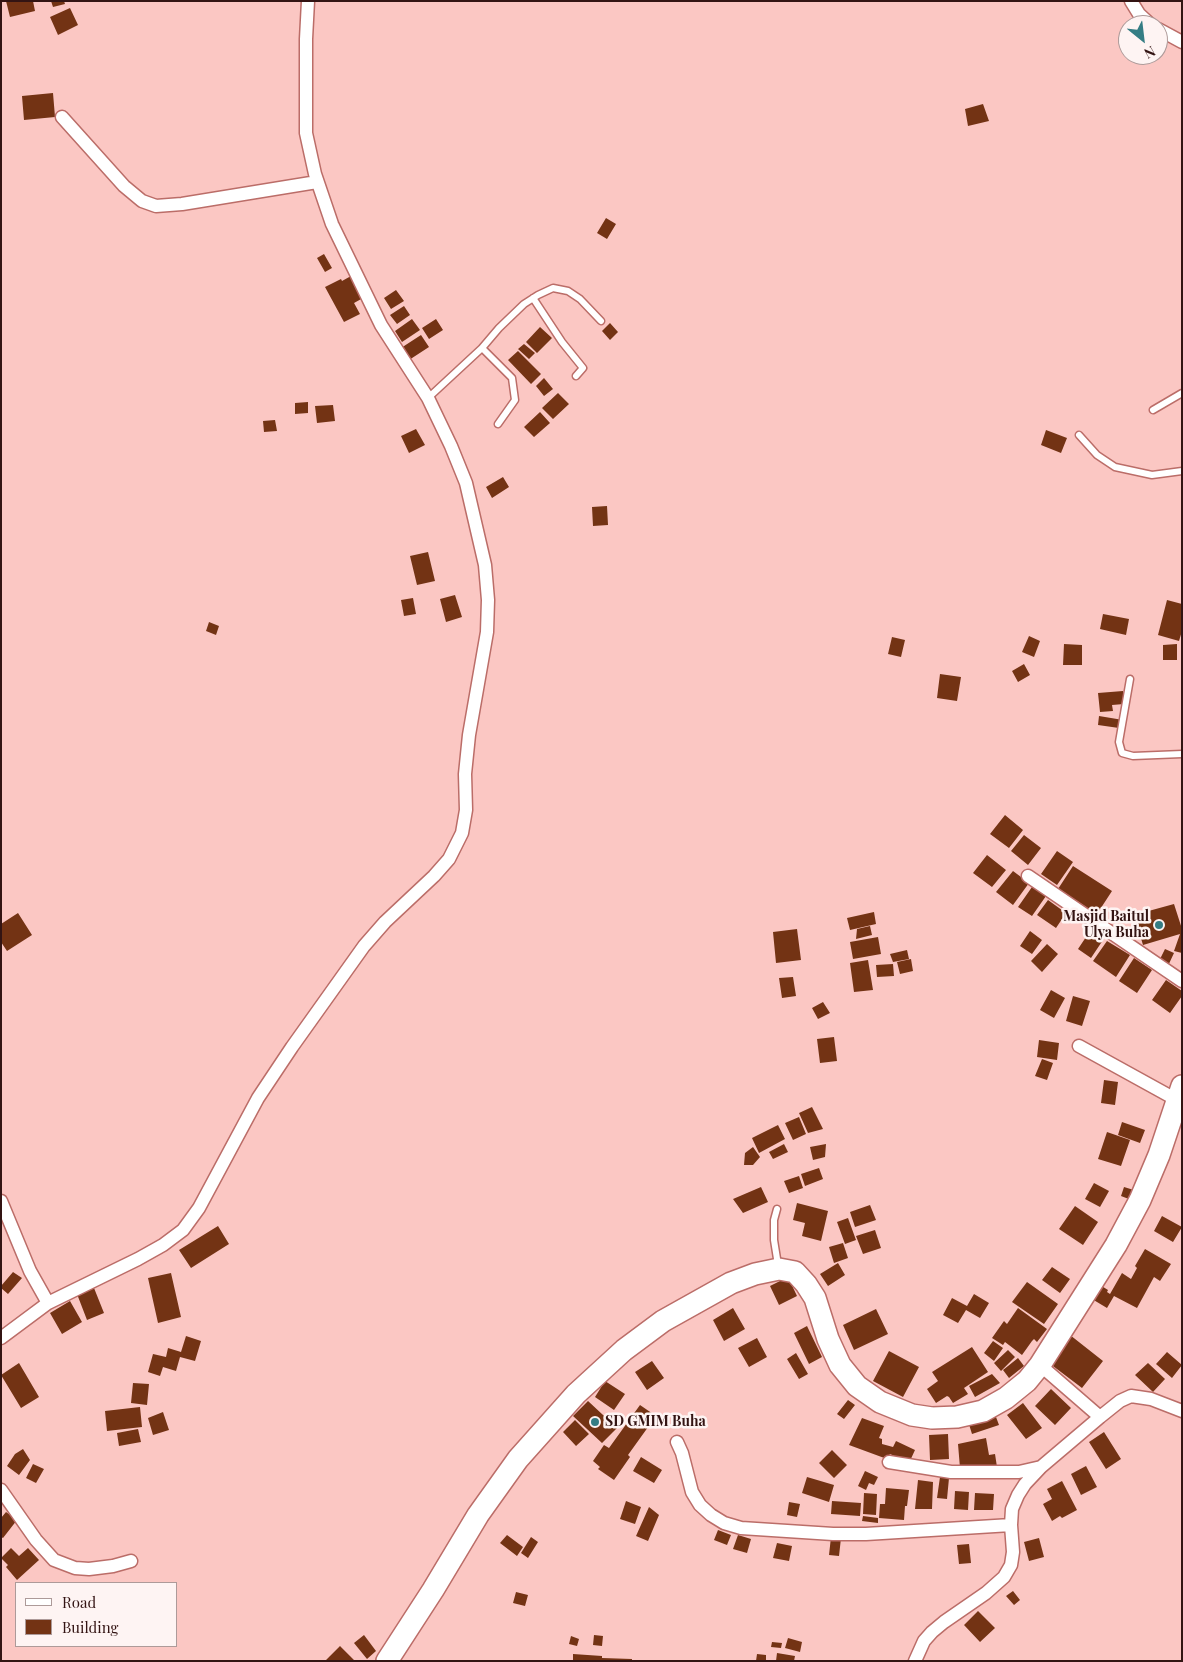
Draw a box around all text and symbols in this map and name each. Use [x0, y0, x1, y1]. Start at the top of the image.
north arrow [1118, 15, 1168, 65]
text: N [1141, 42, 1159, 63]
place label: Masjid Baitul Ulya Buha [1063, 909, 1149, 942]
marker: Masjid Baitul Ulya Buha [1153, 919, 1165, 931]
place label: SD GMIM Buha [605, 1414, 706, 1430]
marker: SD GMIM Buha [589, 1416, 601, 1428]
legend [15, 1582, 178, 1647]
text: Road [62, 1592, 96, 1612]
text: Building [62, 1617, 118, 1637]

